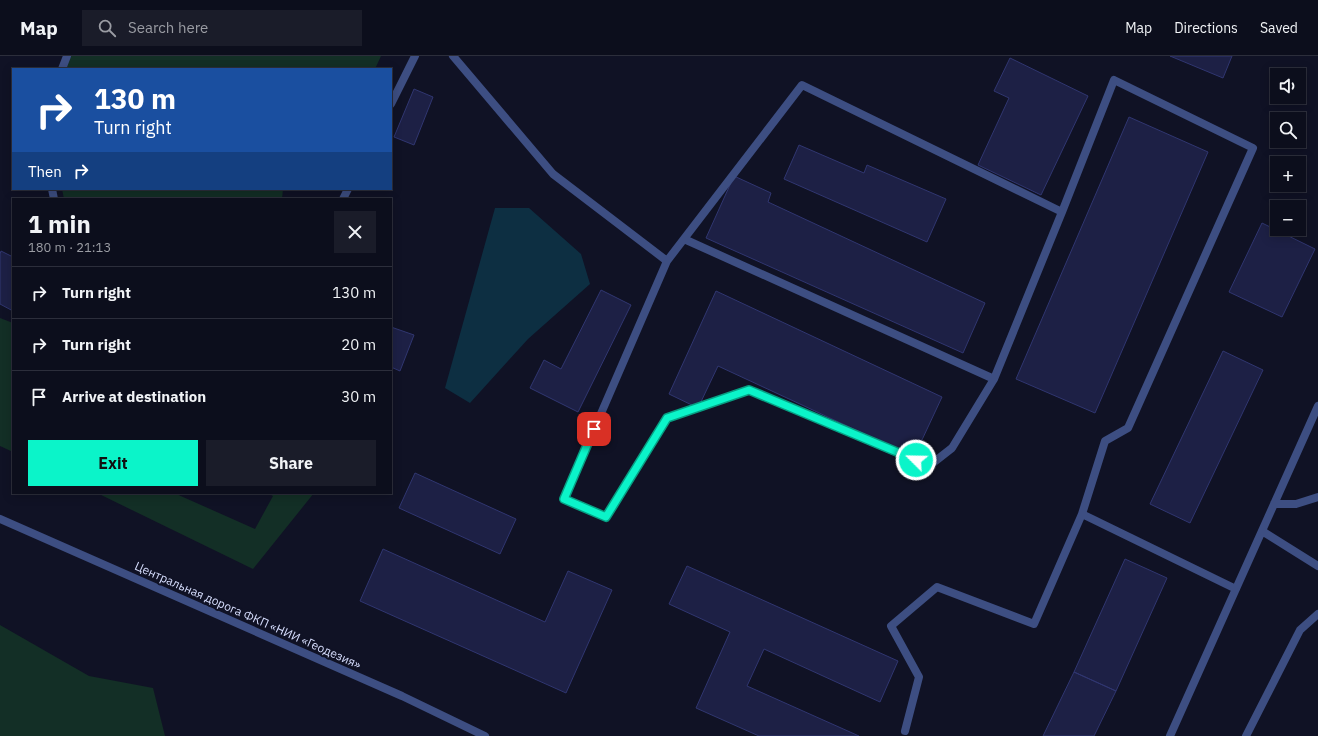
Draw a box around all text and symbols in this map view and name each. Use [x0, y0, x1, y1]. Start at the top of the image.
search box [82, 10, 362, 46]
text: Map [20, 16, 58, 40]
icon: search [96, 17, 118, 39]
text: Search here [128, 18, 208, 37]
text: Map [1125, 19, 1152, 37]
text: Directions [1174, 19, 1238, 37]
text: Saved [1260, 19, 1298, 37]
map controls [1270, 68, 1306, 236]
button: sound [1270, 68, 1306, 104]
text: 130 m [94, 80, 176, 117]
icon: right [28, 84, 80, 136]
button: search [1270, 112, 1306, 148]
text: Turn right [94, 116, 172, 139]
button: + [1270, 156, 1306, 192]
icon: right [70, 160, 92, 182]
text: Then [28, 162, 62, 181]
button: − [1270, 200, 1306, 236]
text: 1 min [28, 208, 91, 240]
button: close [334, 211, 376, 253]
text: 180 m · 21:13 [28, 239, 111, 256]
icon: right [28, 282, 50, 304]
text: Turn right [62, 283, 131, 302]
text: 130 m [332, 283, 376, 302]
icon: right [28, 334, 50, 356]
text: Turn right [62, 335, 131, 354]
text: 20 m [341, 335, 376, 354]
icon: arrive [28, 386, 50, 408]
text: Arrive at destination [62, 387, 206, 406]
text: 30 m [341, 387, 376, 406]
pin [577, 412, 611, 446]
icon: arrive [583, 418, 605, 440]
position arrow [895, 439, 937, 481]
button: Exit [28, 440, 198, 486]
button: Share [206, 440, 376, 486]
street label: Центральная дорога ФКП «НИИ «Геодезия» [132, 558, 364, 672]

